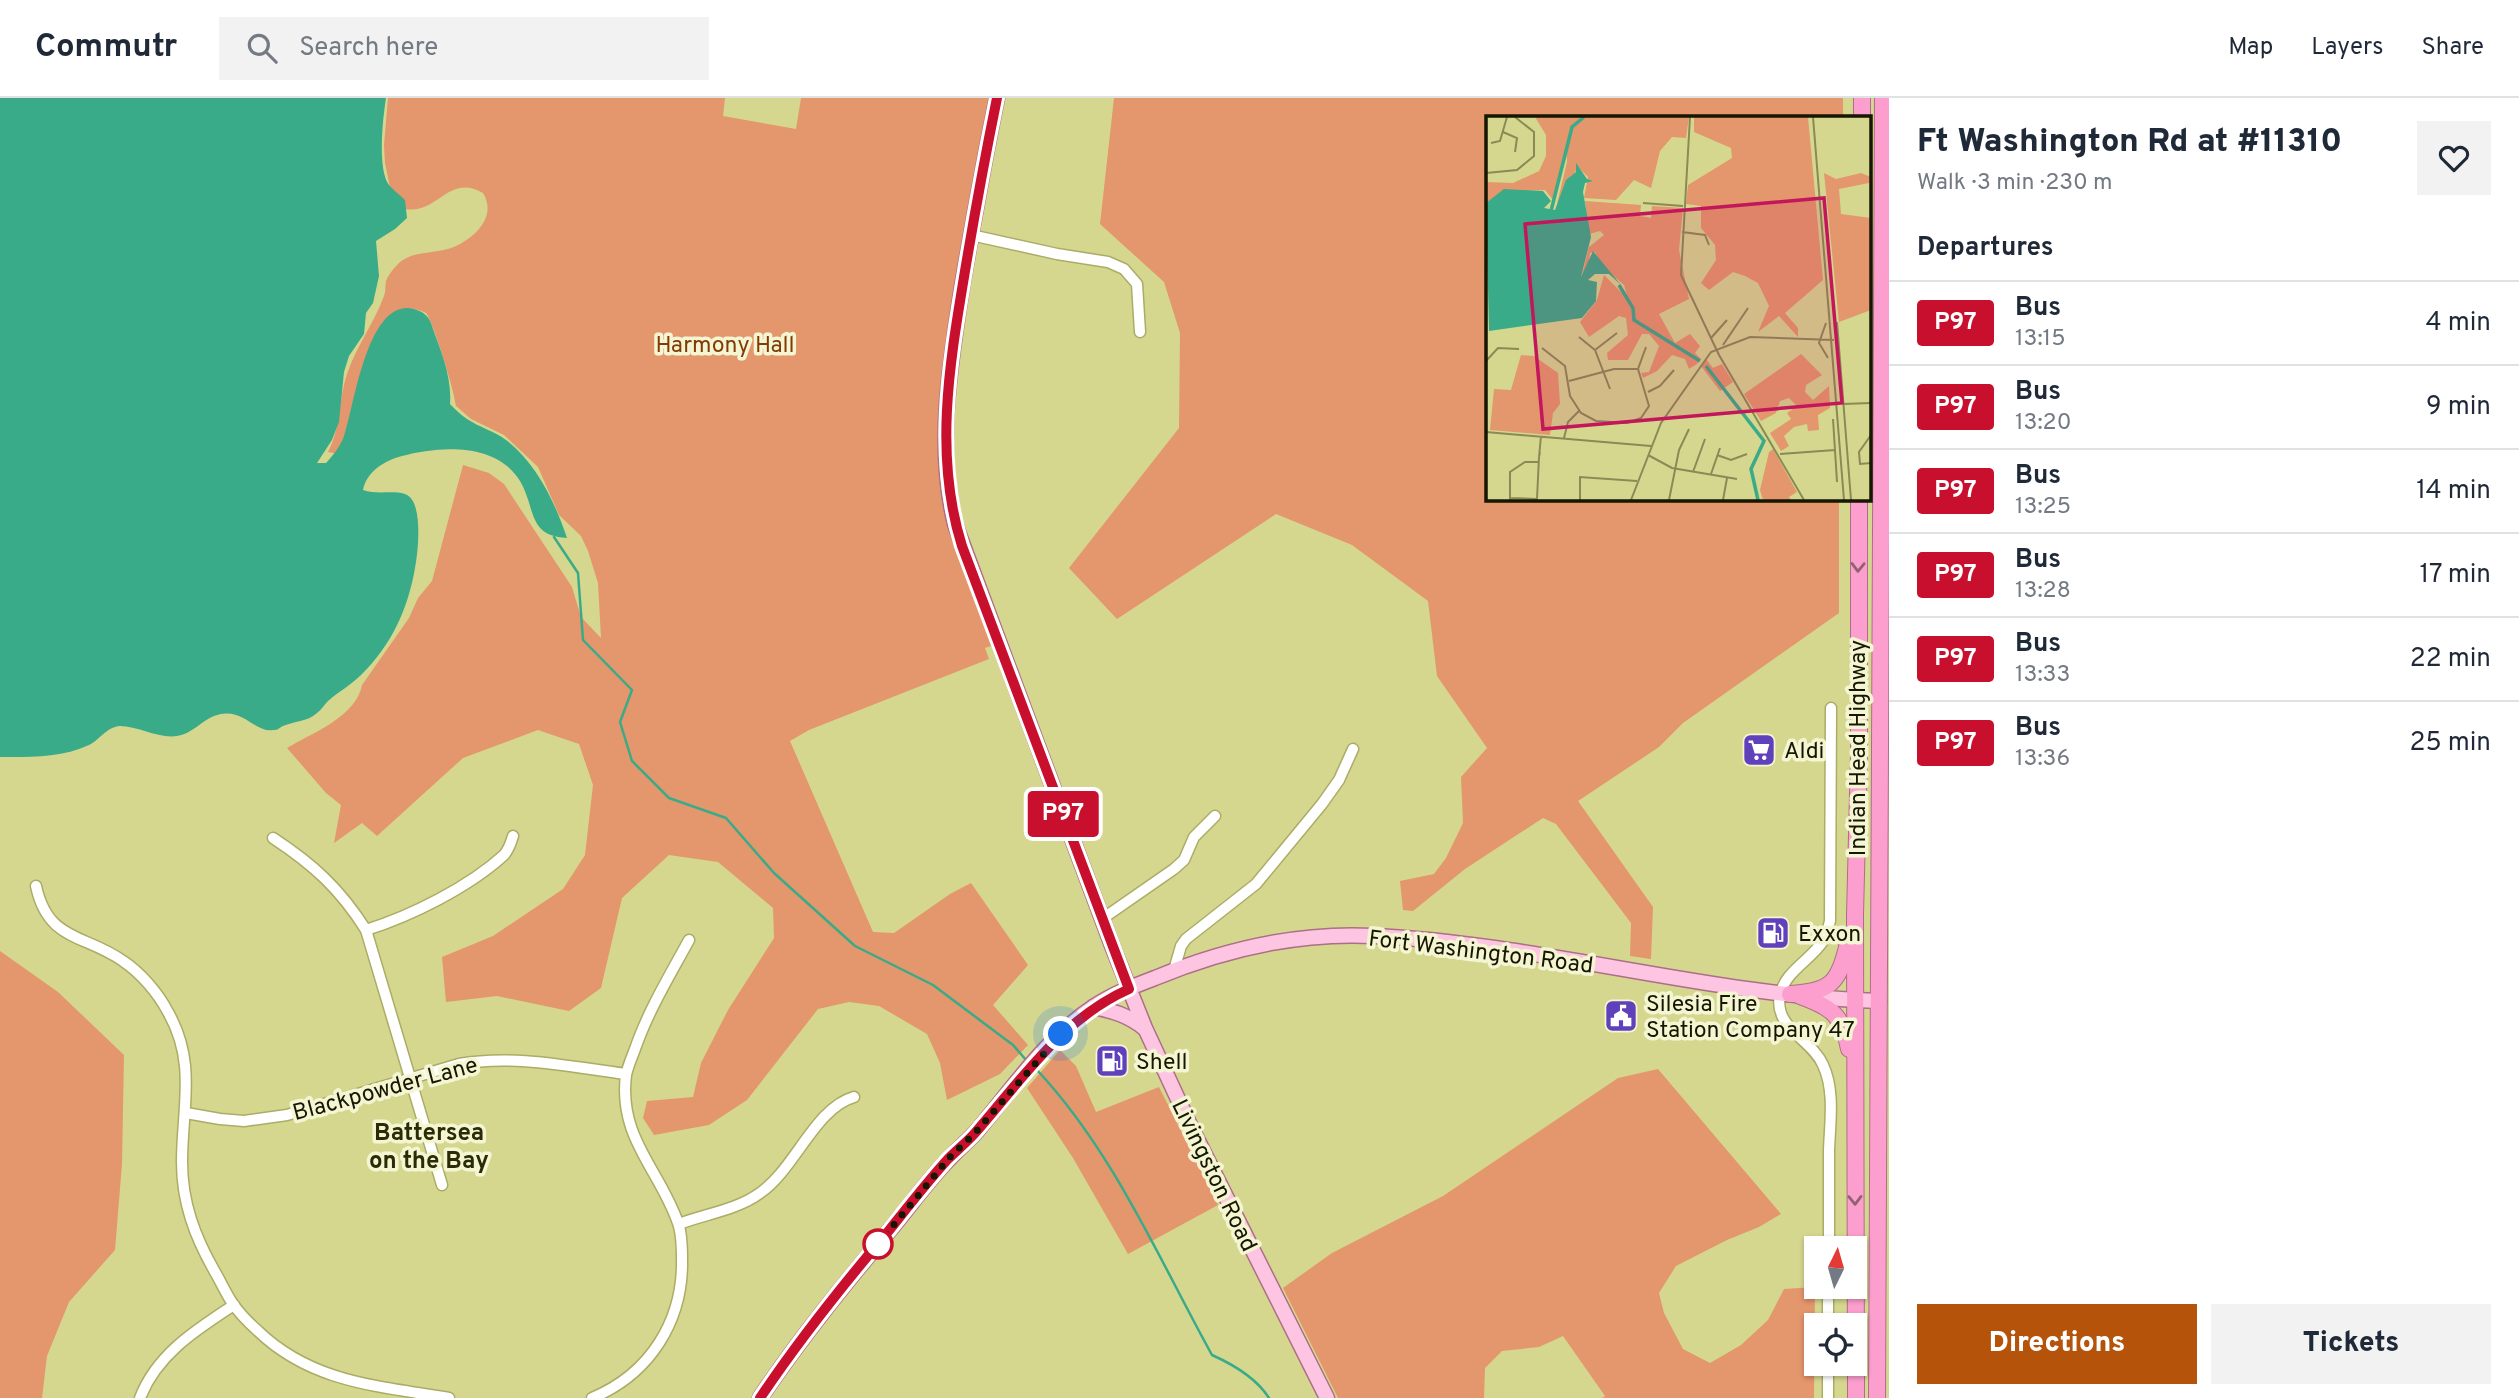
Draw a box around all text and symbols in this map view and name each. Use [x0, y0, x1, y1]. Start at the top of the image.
search box [219, 17, 709, 80]
text: Commutr [35, 27, 177, 69]
icon: search [243, 29, 281, 67]
text: Search here [299, 32, 438, 65]
text: Map [2228, 33, 2273, 63]
text: Layers [2311, 33, 2383, 63]
text: Share [2421, 33, 2484, 63]
inset map [1486, 116, 1871, 500]
button: heart [2417, 121, 2491, 195]
text: Ft Washington Rd at #11310 [1917, 122, 2342, 164]
text: Walk · 3 min · 230 m [1917, 169, 2113, 198]
text: Departures [1917, 232, 2054, 265]
text: Bus [2015, 292, 2061, 325]
text: 4 min [2425, 307, 2491, 340]
text: P97 [1934, 308, 1977, 338]
text: 13:15 [2015, 325, 2065, 354]
park label: Harmony Hall [655, 332, 795, 361]
text: Bus [2015, 376, 2061, 409]
text: 9 min [2426, 391, 2491, 424]
text: P97 [1934, 392, 1977, 422]
text: 13:20 [2015, 409, 2071, 438]
text: Bus [2015, 460, 2061, 493]
text: 14 min [2416, 475, 2491, 508]
text: P97 [1934, 476, 1977, 506]
text: 13:25 [2015, 493, 2071, 522]
text: Bus [2015, 544, 2061, 577]
text: 17 min [2419, 559, 2491, 592]
text: P97 [1934, 560, 1977, 590]
one-way arrow [1850, 562, 1866, 573]
text: 13:28 [2015, 577, 2071, 606]
text: Bus [2015, 628, 2061, 661]
street label: Indian Head Highway [1845, 640, 1874, 856]
text: 22 min [2410, 643, 2491, 676]
text: P97 [1934, 644, 1977, 674]
text: 13:33 [2015, 661, 2070, 690]
text: Bus [2015, 712, 2061, 745]
text: 25 min [2410, 727, 2491, 760]
text: P97 [1934, 728, 1977, 758]
supermarket icon: Aldi [1740, 731, 1778, 769]
place label: Aldi [1784, 738, 1824, 767]
text: 13:36 [2015, 745, 2070, 774]
line badge: P97 [1023, 791, 1103, 837]
text: P97 [1042, 799, 1084, 829]
fuel station icon: Exxon [1754, 914, 1792, 952]
place label: Exxon [1798, 921, 1861, 950]
street label: Fort Washington Road [1367, 925, 1595, 982]
place label: Silesia Fire Station Company 47 [1646, 991, 1855, 1046]
public building icon: Silesia Fire Station Company 47 [1602, 997, 1640, 1035]
your location [1043, 1016, 1078, 1051]
fuel station icon: Shell [1093, 1042, 1131, 1080]
place label: Shell [1136, 1049, 1188, 1078]
street label: Blackpowder Lane [290, 1052, 481, 1129]
street label: Livingston Road [1163, 1095, 1262, 1257]
district label: Battersea on the Bay [369, 1119, 489, 1177]
one-way arrow [1848, 1195, 1863, 1206]
unlabelled marker [863, 1229, 893, 1259]
north arrow [1804, 1236, 1867, 1298]
map controls [1804, 1236, 1867, 1376]
button: Directions [1917, 1304, 2197, 1384]
button: Tickets [2211, 1304, 2491, 1384]
button: locate [1804, 1313, 1867, 1376]

